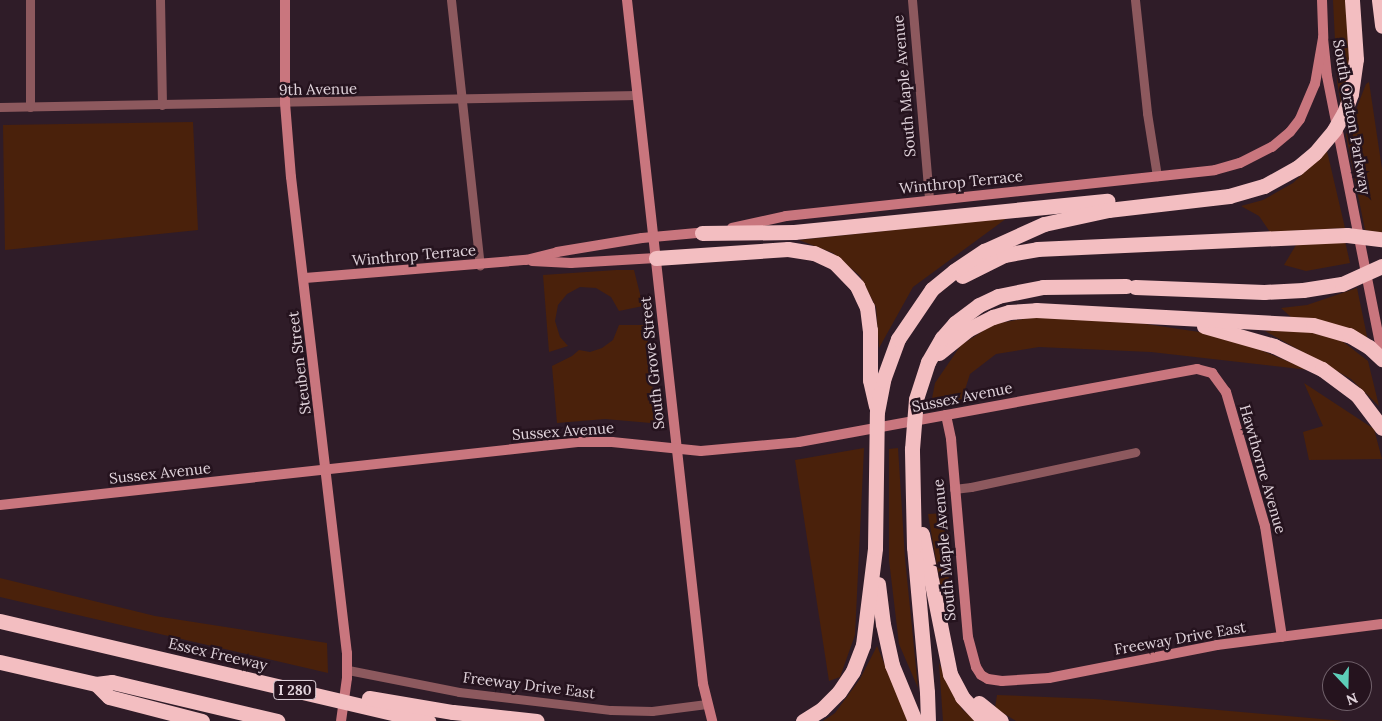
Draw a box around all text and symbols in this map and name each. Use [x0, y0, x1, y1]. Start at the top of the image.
street label: South Maple Avenue [889, 14, 919, 158]
street label: South Oraton Parkway [1329, 38, 1375, 196]
street label: 9th Avenue [279, 79, 357, 99]
street label: Winthrop Terrace [898, 167, 1024, 197]
street label: Winthrop Terrace [351, 241, 477, 269]
street label: South Grove Street [636, 296, 668, 430]
street label: Steuben Street [284, 310, 314, 416]
street label: Sussex Avenue [910, 378, 1014, 416]
street label: Hawthorne Avenue [1236, 402, 1290, 536]
street label: Sussex Avenue [511, 418, 615, 444]
street label: Sussex Avenue [108, 459, 212, 487]
street label: South Maple Avenue [929, 478, 959, 622]
street label: Freeway Drive East [1113, 618, 1247, 658]
street label: Essex Freeway [167, 634, 269, 674]
north arrow [1322, 661, 1372, 711]
street label: Freeway Drive East [462, 668, 596, 702]
road number: I 280 [272, 678, 318, 702]
text: N [1344, 689, 1360, 709]

